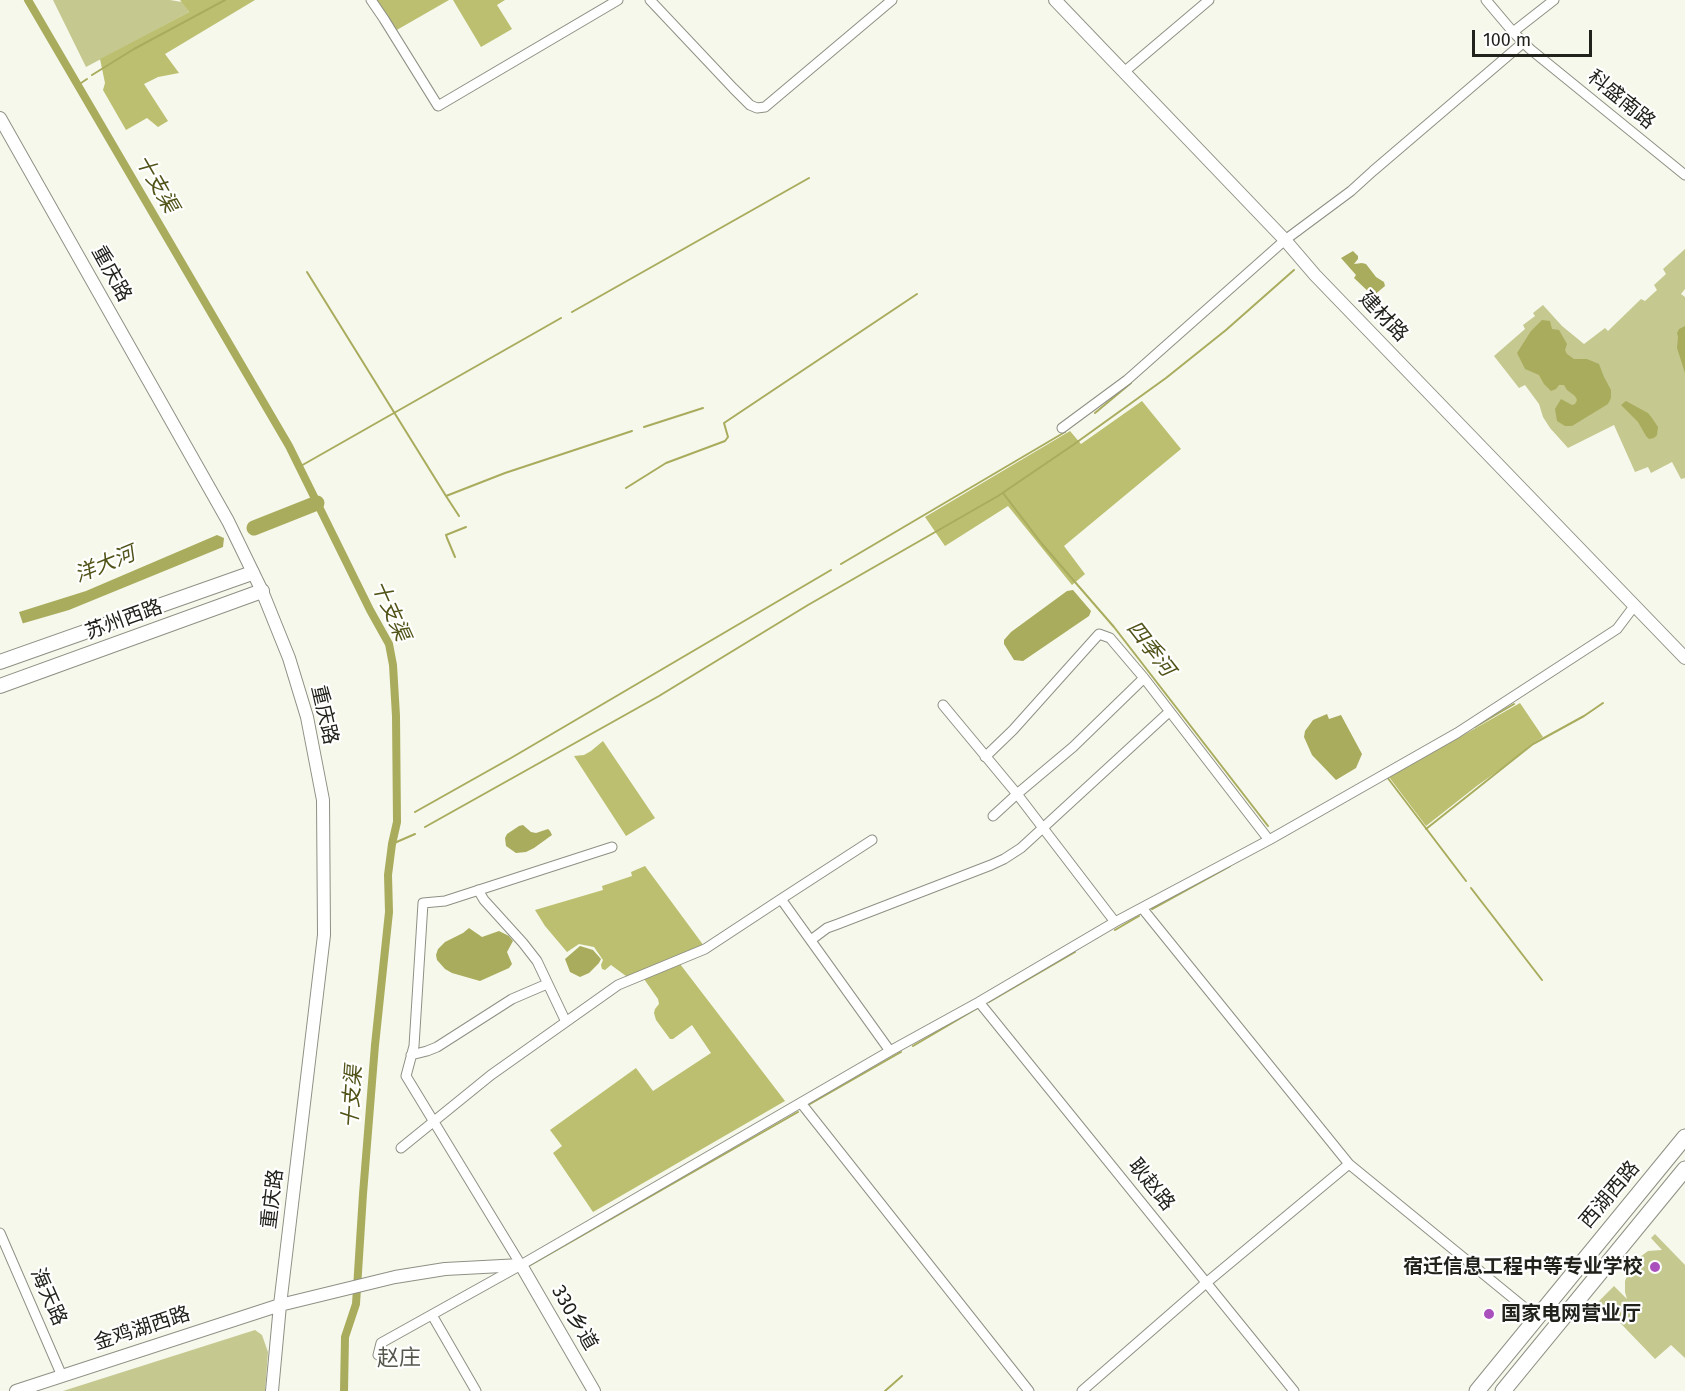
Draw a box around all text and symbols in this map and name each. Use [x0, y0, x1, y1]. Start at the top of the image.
scale bar [1475, 18, 1595, 56]
text: 100 m [1483, 29, 1531, 51]
street label: 科盛南路 [1582, 66, 1660, 134]
water label: 十支渠 [129, 150, 183, 218]
street label: 重庆路 [86, 242, 136, 306]
street label: 建材路 [1354, 287, 1412, 347]
water label: 洋大河 [71, 542, 139, 588]
water label: 十支渠 [366, 577, 414, 645]
street label: 苏州西路 [82, 595, 166, 645]
water label: 四季河 [1121, 616, 1179, 682]
street label: 重庆路 [306, 683, 342, 747]
water label: 十支渠 [338, 1065, 368, 1129]
street label: 耿赵路 [1123, 1154, 1179, 1216]
street label: 西湖西路 [1575, 1157, 1645, 1233]
street label: 重庆路 [257, 1168, 289, 1230]
place label: 宿迁信息工程中等专业学校 [1403, 1255, 1643, 1279]
marker: 宿迁信息工程中等专业学校 [1648, 1260, 1662, 1274]
street label: 海天路 [25, 1265, 71, 1329]
street label: 330乡道 [546, 1281, 602, 1355]
street label: 金鸡湖西路 [91, 1302, 193, 1356]
place label: 国家电网营业厅 [1501, 1302, 1641, 1326]
marker: 国家电网营业厅 [1482, 1307, 1496, 1321]
district label: 赵庄 [377, 1346, 421, 1372]

